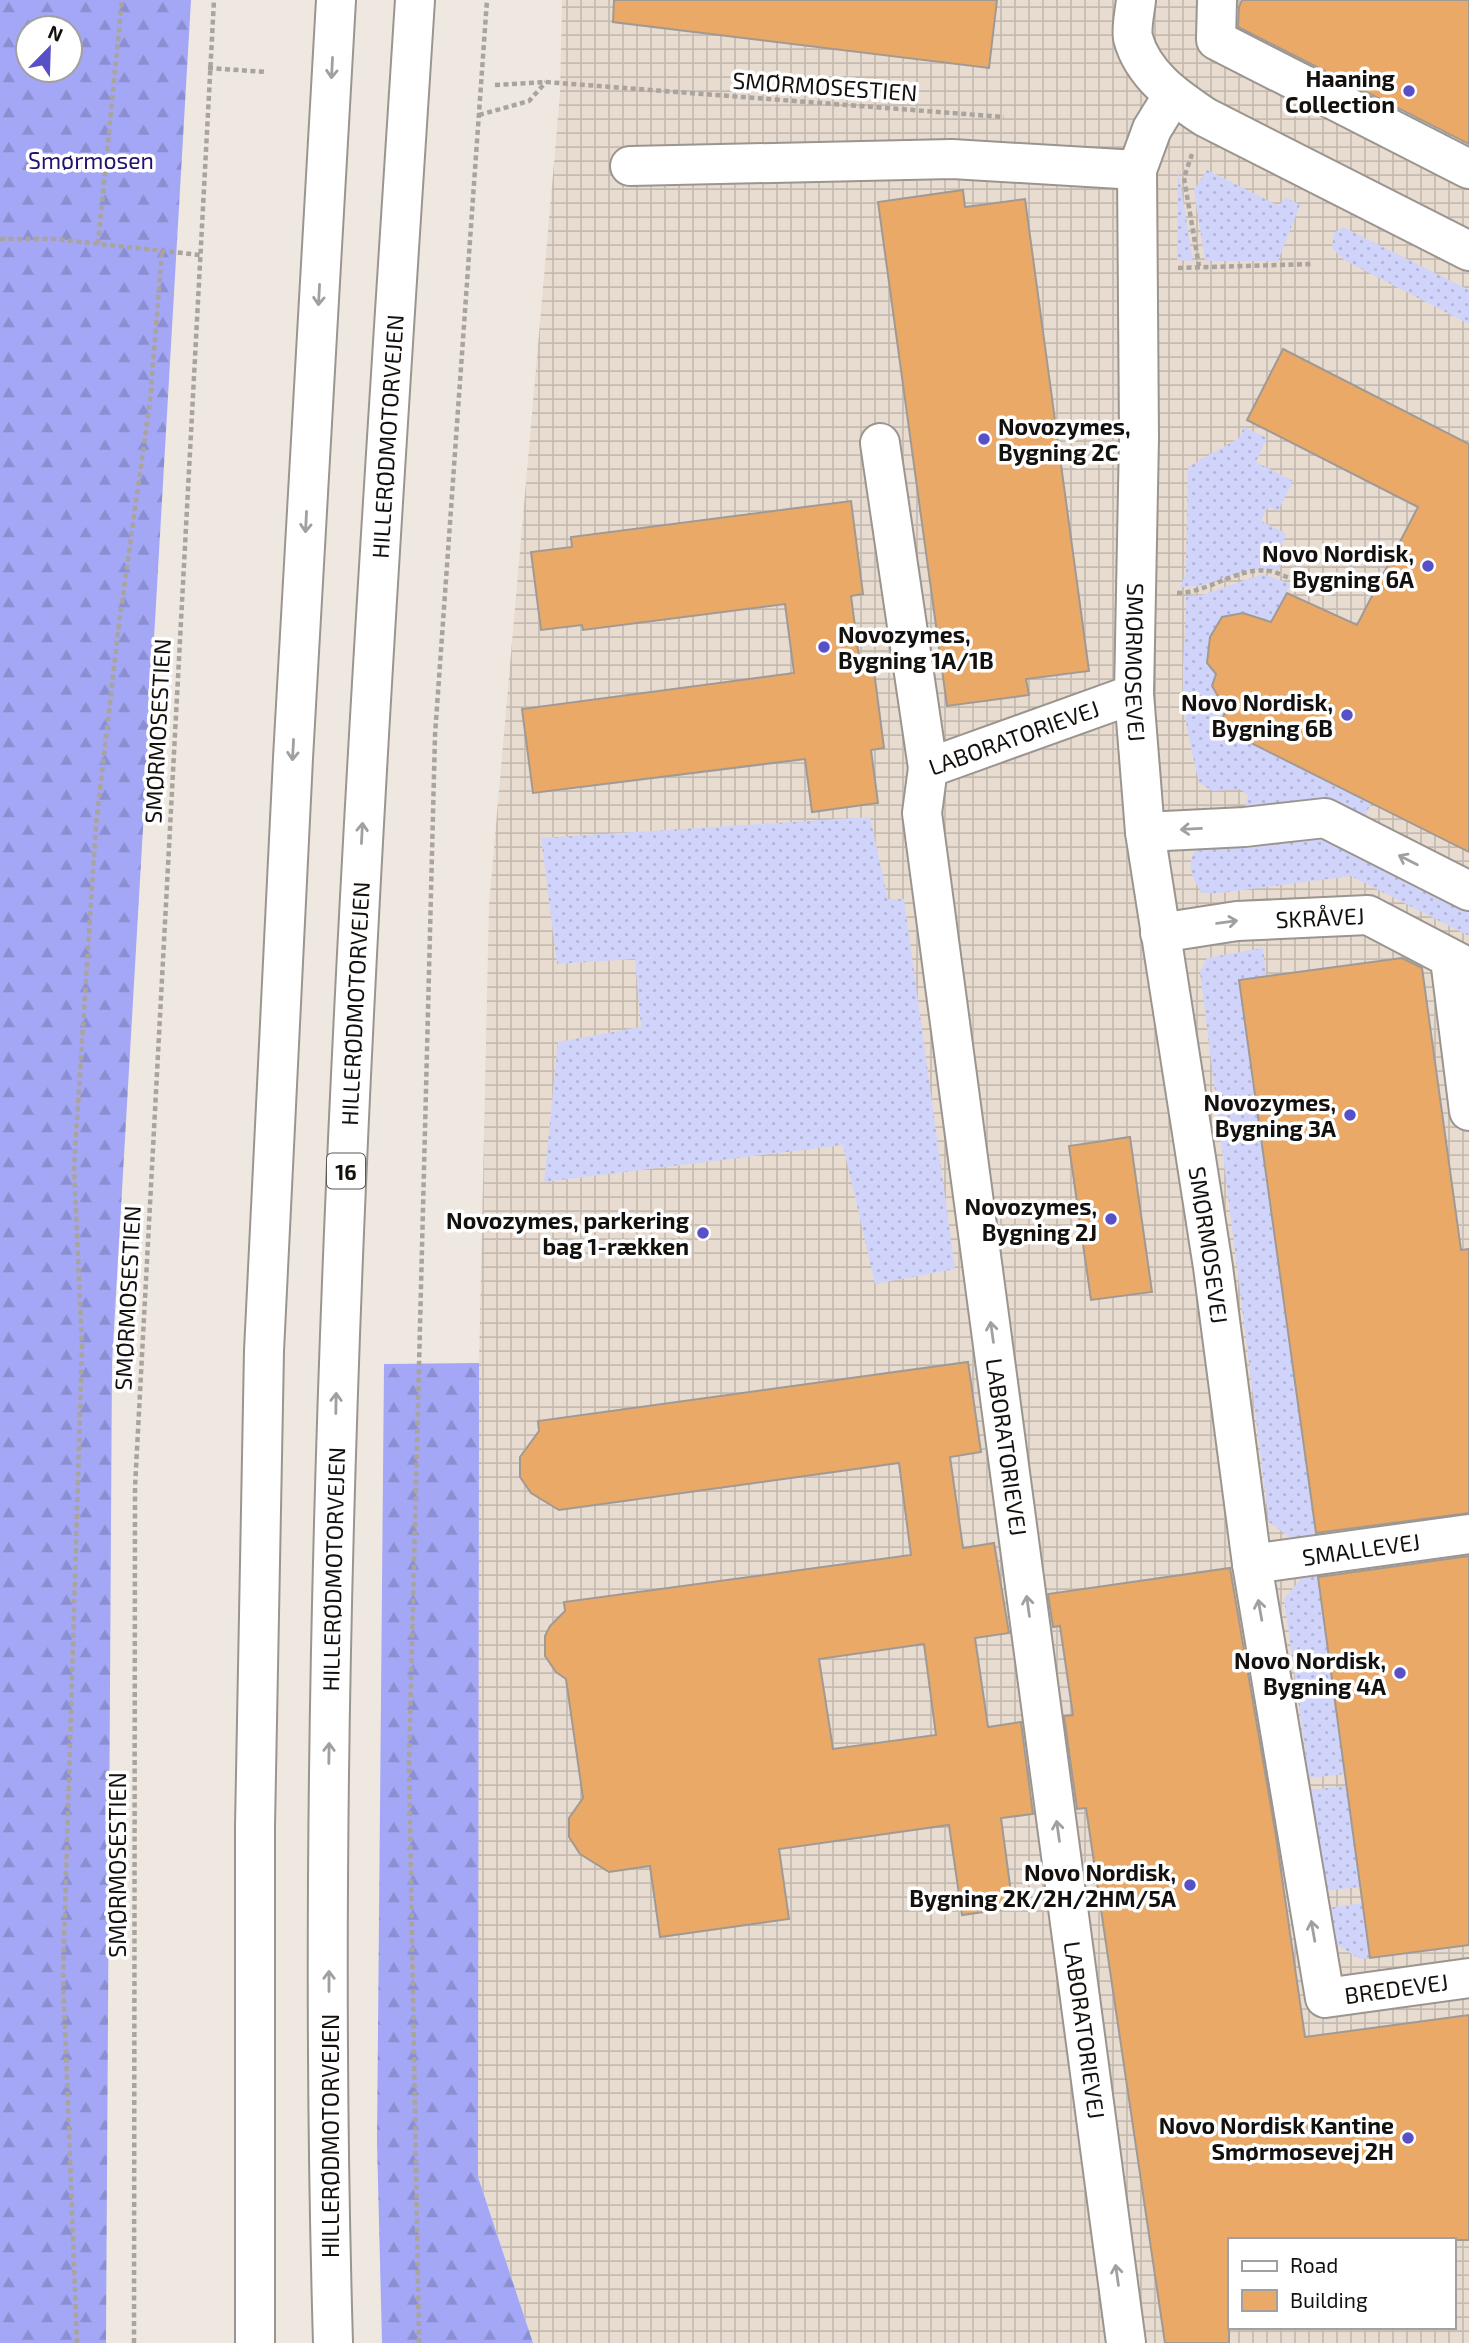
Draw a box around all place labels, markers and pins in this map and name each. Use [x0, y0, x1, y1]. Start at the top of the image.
place label: Haaning Collection [1285, 64, 1396, 118]
marker: Haaning Collection [1401, 83, 1417, 99]
place label: Novozymes, Bygning 2C [998, 412, 1130, 466]
marker: Novozymes, Bygning 2C [976, 431, 992, 447]
place label: Novo Nordisk, Bygning 6A [1262, 539, 1414, 593]
marker: Novo Nordisk, Bygning 6A [1420, 558, 1436, 574]
place label: Novozymes, Bygning 1A/1B [838, 620, 994, 674]
marker: Novozymes, Bygning 1A/1B [816, 639, 832, 655]
place label: Novo Nordisk, Bygning 6B [1181, 688, 1333, 742]
marker: Novo Nordisk, Bygning 6B [1339, 707, 1355, 723]
place label: Novozymes, Bygning 3A [1204, 1088, 1336, 1142]
marker: Novozymes, Bygning 3A [1342, 1107, 1358, 1123]
place label: Novozymes, Bygning 2J [965, 1192, 1097, 1246]
place label: Novozymes, parkering bag 1-rækken [446, 1206, 690, 1260]
marker: Novozymes, Bygning 2J [1103, 1211, 1119, 1227]
marker: Novozymes, parkering bag 1-rækken [695, 1225, 711, 1241]
place label: Novo Nordisk, Bygning 4A [1234, 1646, 1386, 1700]
marker: Novo Nordisk, Bygning 4A [1392, 1665, 1408, 1681]
place label: Novo Nordisk, Bygning 2K/2H/2HM/5A [909, 1858, 1176, 1912]
marker: Novo Nordisk, Bygning 2K/2H/2HM/5A [1182, 1877, 1198, 1893]
place label: Novo Nordisk Kantine Smørmosevej 2H [1159, 2111, 1394, 2165]
marker: Novo Nordisk Kantine Smørmosevej 2H [1400, 2130, 1416, 2146]

